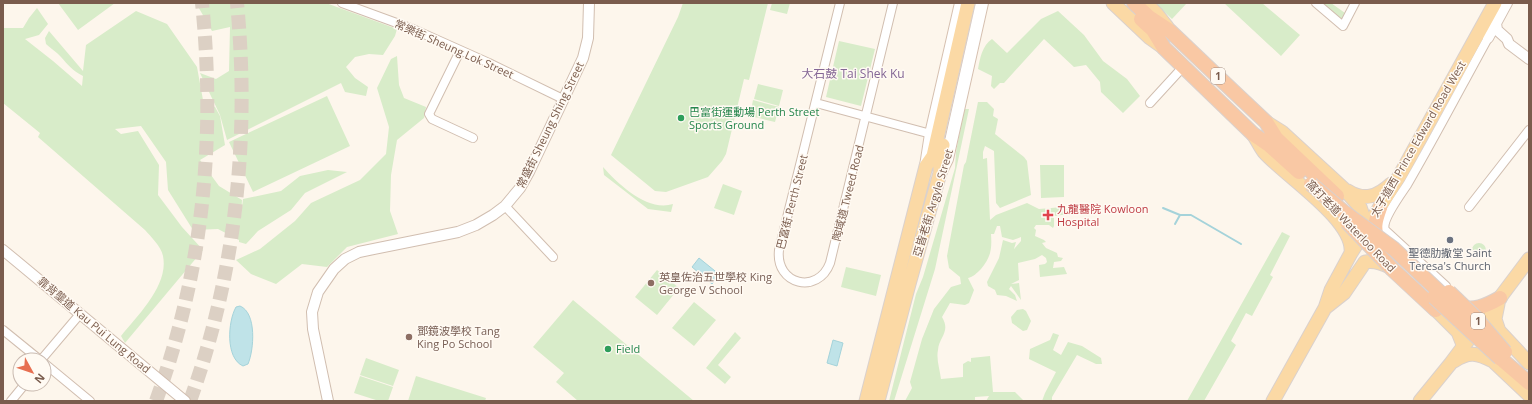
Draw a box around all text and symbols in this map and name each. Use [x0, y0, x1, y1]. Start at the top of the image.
street label: 常樂街 Sheung Lok Street [392, 15, 516, 82]
street label: 太子道西 Prince Edward Road West [1367, 58, 1469, 220]
street label: 常盛街 Sheung Shing Street [512, 59, 587, 191]
district label: 大石鼓 Tai Shek Ku [801, 65, 905, 82]
road number: 1 [1211, 68, 1225, 84]
place label: 巴富街運動場 Perth Street Sports Ground [689, 104, 819, 132]
marker: 巴富街運動場 Perth Street Sports Ground [676, 113, 686, 123]
street label: 陶域道 Tweed Road [828, 143, 867, 243]
street label: 亞皆老街 Argyle Street [909, 147, 956, 259]
street label: 巴富街 Perth Street [772, 153, 811, 251]
street label: 窩打老道 Waterloo Road [1303, 176, 1399, 275]
place label: 九龍醫院 Kowloon Hospital [1057, 201, 1149, 229]
marker: 九龍醫院 Kowloon Hospital [1042, 209, 1054, 221]
marker: 聖德肋撒堂 Saint Teresa's Church [1445, 235, 1455, 245]
place label: 聖德肋撒堂 Saint Teresa's Church [1408, 245, 1492, 273]
place label: 英皇佐治五世學校 King George V School [659, 269, 772, 297]
street label: 靠背壟道 Kau Pui Lung Road [35, 273, 154, 376]
marker: 英皇佐治五世學校 King George V School [646, 278, 656, 288]
road number: 1 [1471, 313, 1485, 329]
place label: 鄧鏡波學校 Tang King Po School [417, 323, 500, 351]
marker: 鄧鏡波學校 Tang King Po School [404, 332, 414, 342]
place label: Field [616, 341, 640, 356]
marker: Field [603, 344, 613, 354]
north arrow [12, 352, 52, 392]
text: N [31, 370, 49, 387]

